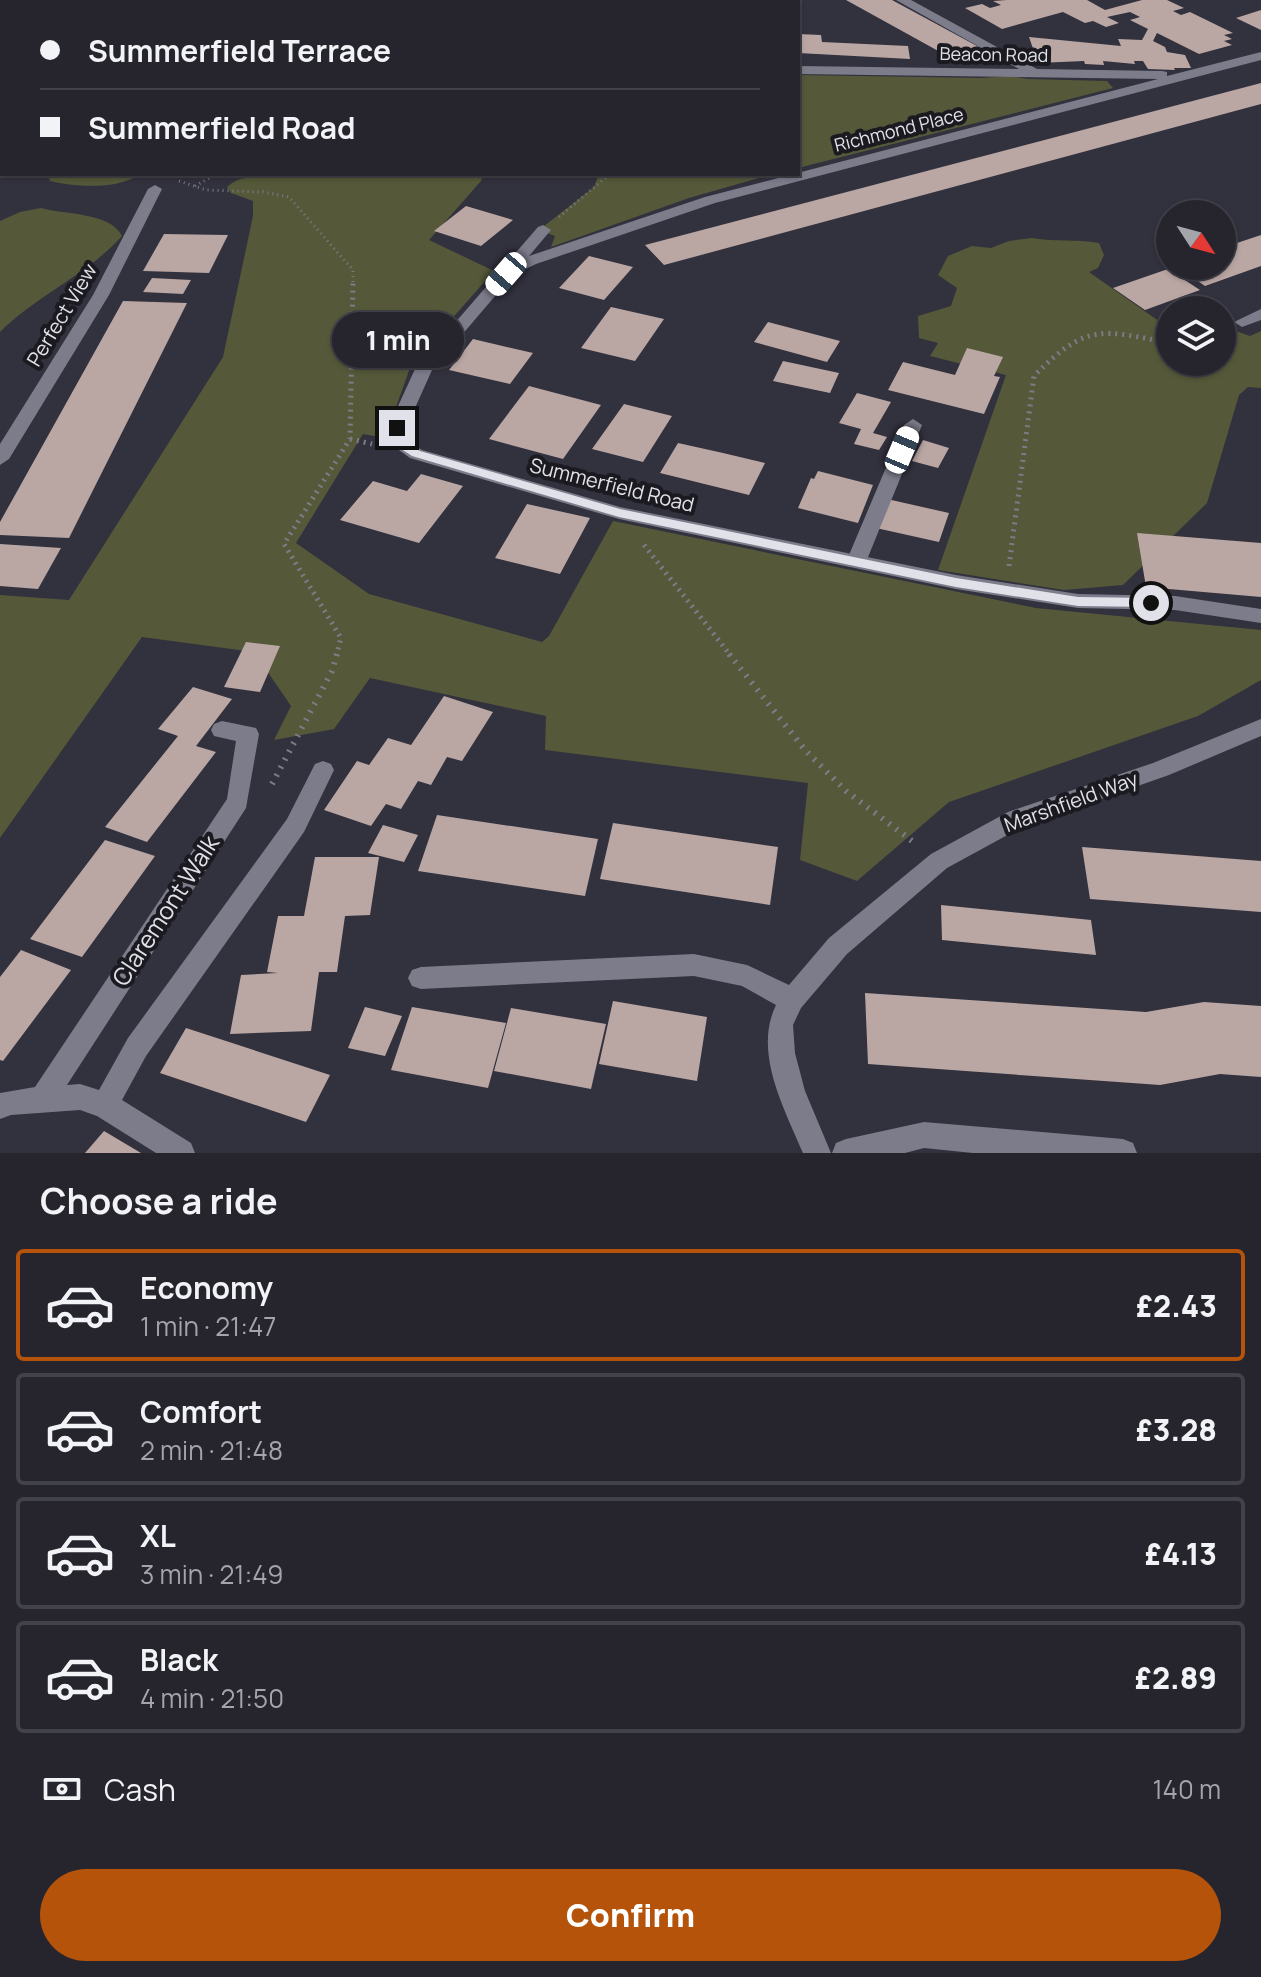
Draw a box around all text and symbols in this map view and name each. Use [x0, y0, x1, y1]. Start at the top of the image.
text: Summerfield Terrace [88, 30, 391, 71]
street label: Beacon Road [939, 41, 1049, 67]
street label: Richmond Place [832, 101, 966, 157]
text: Summerfield Road [88, 107, 356, 148]
north arrow [1156, 200, 1236, 280]
map controls [1156, 200, 1236, 376]
car [481, 248, 531, 300]
street label: Perfect View [20, 258, 103, 371]
button: layers [1156, 296, 1236, 376]
callout: 1 min [331, 312, 463, 368]
text: 1 min [365, 322, 431, 358]
route end [379, 410, 415, 446]
car [882, 423, 922, 477]
street label: Summerfield Road [527, 451, 697, 518]
route start [1133, 585, 1169, 621]
street label: Marshfield Way [1000, 765, 1142, 838]
street label: Claremont Walk [104, 828, 226, 992]
text: Choose a ride [40, 1176, 278, 1225]
text: Economy [140, 1267, 273, 1308]
icon: car [44, 1269, 116, 1341]
text: £2.43 [1136, 1285, 1217, 1326]
text: 1 min · 21:47 [140, 1308, 276, 1344]
text: Comfort [140, 1391, 262, 1432]
icon: car [44, 1393, 116, 1465]
text: £3.28 [1136, 1409, 1217, 1450]
text: 2 min · 21:48 [140, 1432, 283, 1468]
text: XL [140, 1515, 176, 1556]
icon: car [44, 1517, 116, 1589]
text: £4.13 [1145, 1533, 1217, 1574]
text: 3 min · 21:49 [140, 1556, 283, 1592]
text: Black [140, 1639, 218, 1680]
icon: car [44, 1641, 116, 1713]
text: £2.89 [1135, 1657, 1217, 1698]
text: 4 min · 21:50 [140, 1680, 284, 1716]
icon: cash [40, 1767, 84, 1811]
text: Cash [104, 1769, 176, 1810]
text: 140 m [1152, 1771, 1221, 1807]
button: Confirm [40, 1869, 1221, 1961]

